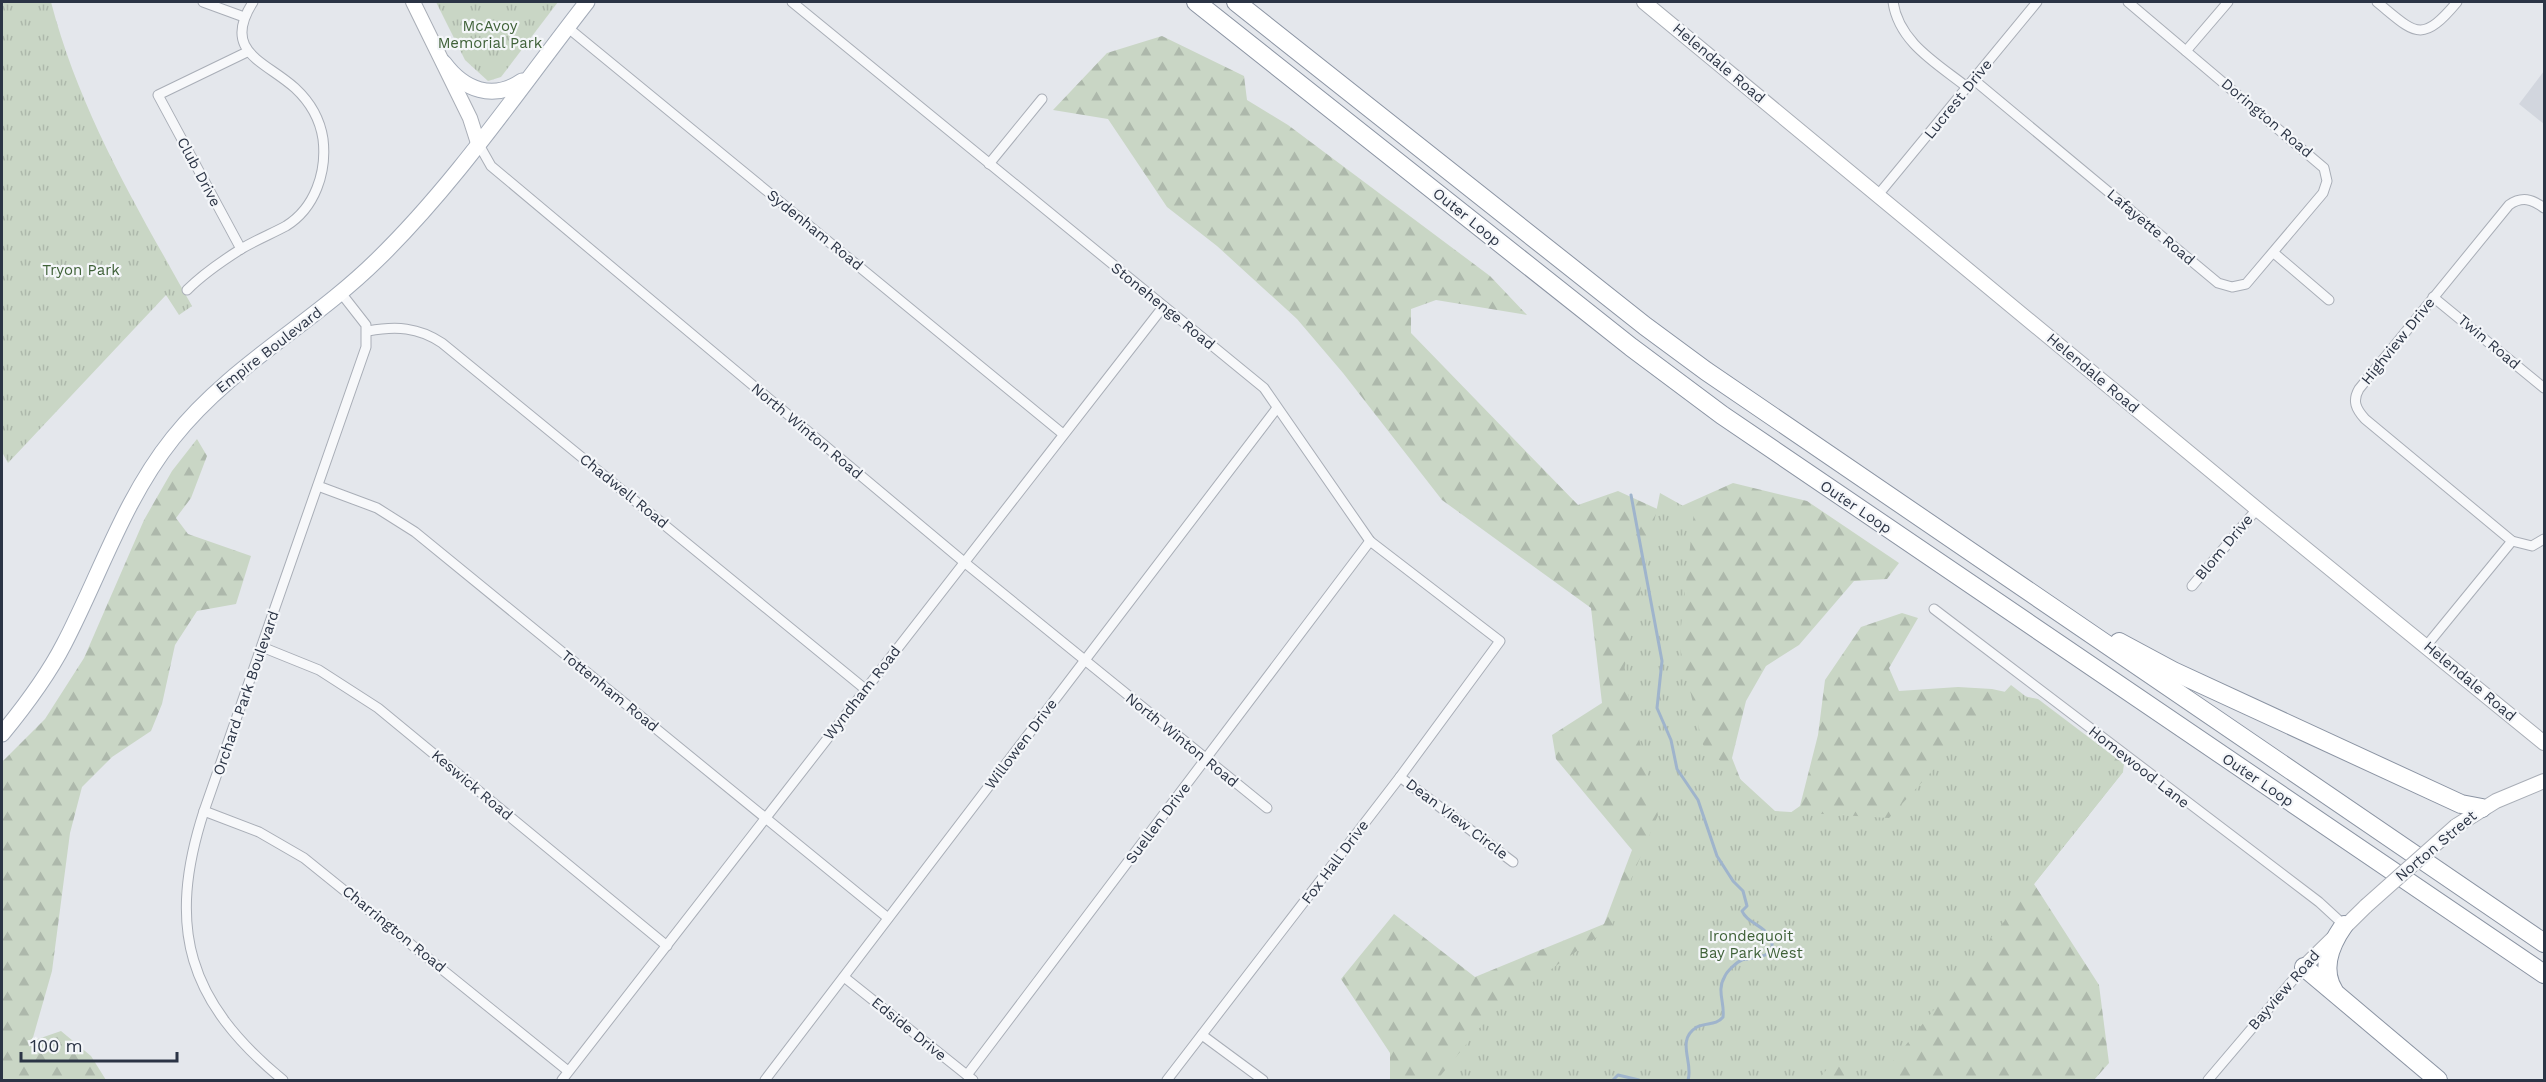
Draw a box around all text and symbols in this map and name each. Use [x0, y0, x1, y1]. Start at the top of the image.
park label: McAvoy Memorial Park [438, 17, 543, 52]
street label: Helendale Road [1669, 19, 1769, 107]
street label: Lucrest Drive [1920, 55, 1996, 143]
street label: Dorington Road [2218, 75, 2316, 161]
street label: Club Drive [173, 134, 225, 210]
street label: Outer Loop [1429, 184, 1505, 250]
street label: Lafayette Road [2103, 185, 2199, 269]
street label: Sydenham Road [763, 186, 867, 274]
street label: Stonehenge Road [1107, 259, 1219, 353]
park label: Tryon Park [42, 261, 120, 279]
street label: Highview Drive [2357, 294, 2439, 388]
street label: Empire Boulevard [212, 303, 326, 397]
street label: Twin Road [2454, 311, 2524, 373]
street label: Helendale Road [2043, 329, 2143, 417]
street label: North Winton Road [748, 379, 866, 483]
street label: Chadwell Road [576, 450, 672, 532]
street label: Outer Loop [1817, 476, 1895, 538]
street label: Blom Drive [2191, 511, 2257, 583]
street label: Orchard Park Boulevard [209, 608, 283, 778]
street label: Helendale Road [2420, 637, 2520, 725]
street label: Wyndham Road [820, 642, 904, 744]
street label: Tottenham Road [558, 646, 662, 736]
street label: North Winton Road [1122, 689, 1242, 791]
street label: Willowen Drive [981, 695, 1061, 793]
street label: Homewood Lane [2085, 722, 2193, 812]
street label: Keswick Road [428, 746, 516, 824]
street label: Outer Loop [2219, 749, 2297, 811]
street label: Dean View Circle [1402, 775, 1512, 863]
street label: Suellen Drive [1122, 779, 1194, 867]
street label: Norton Street [2392, 806, 2481, 885]
street label: Fox Hall Drive [1298, 817, 1372, 907]
street label: Charrington Road [339, 882, 449, 976]
park label: Irondequoit Bay Park West [1699, 927, 1804, 962]
street label: Bayview Road [2244, 946, 2324, 1034]
street label: Edside Drive [868, 993, 950, 1065]
scale bar [21, 1025, 177, 1063]
text: 100 m [30, 1035, 83, 1056]

